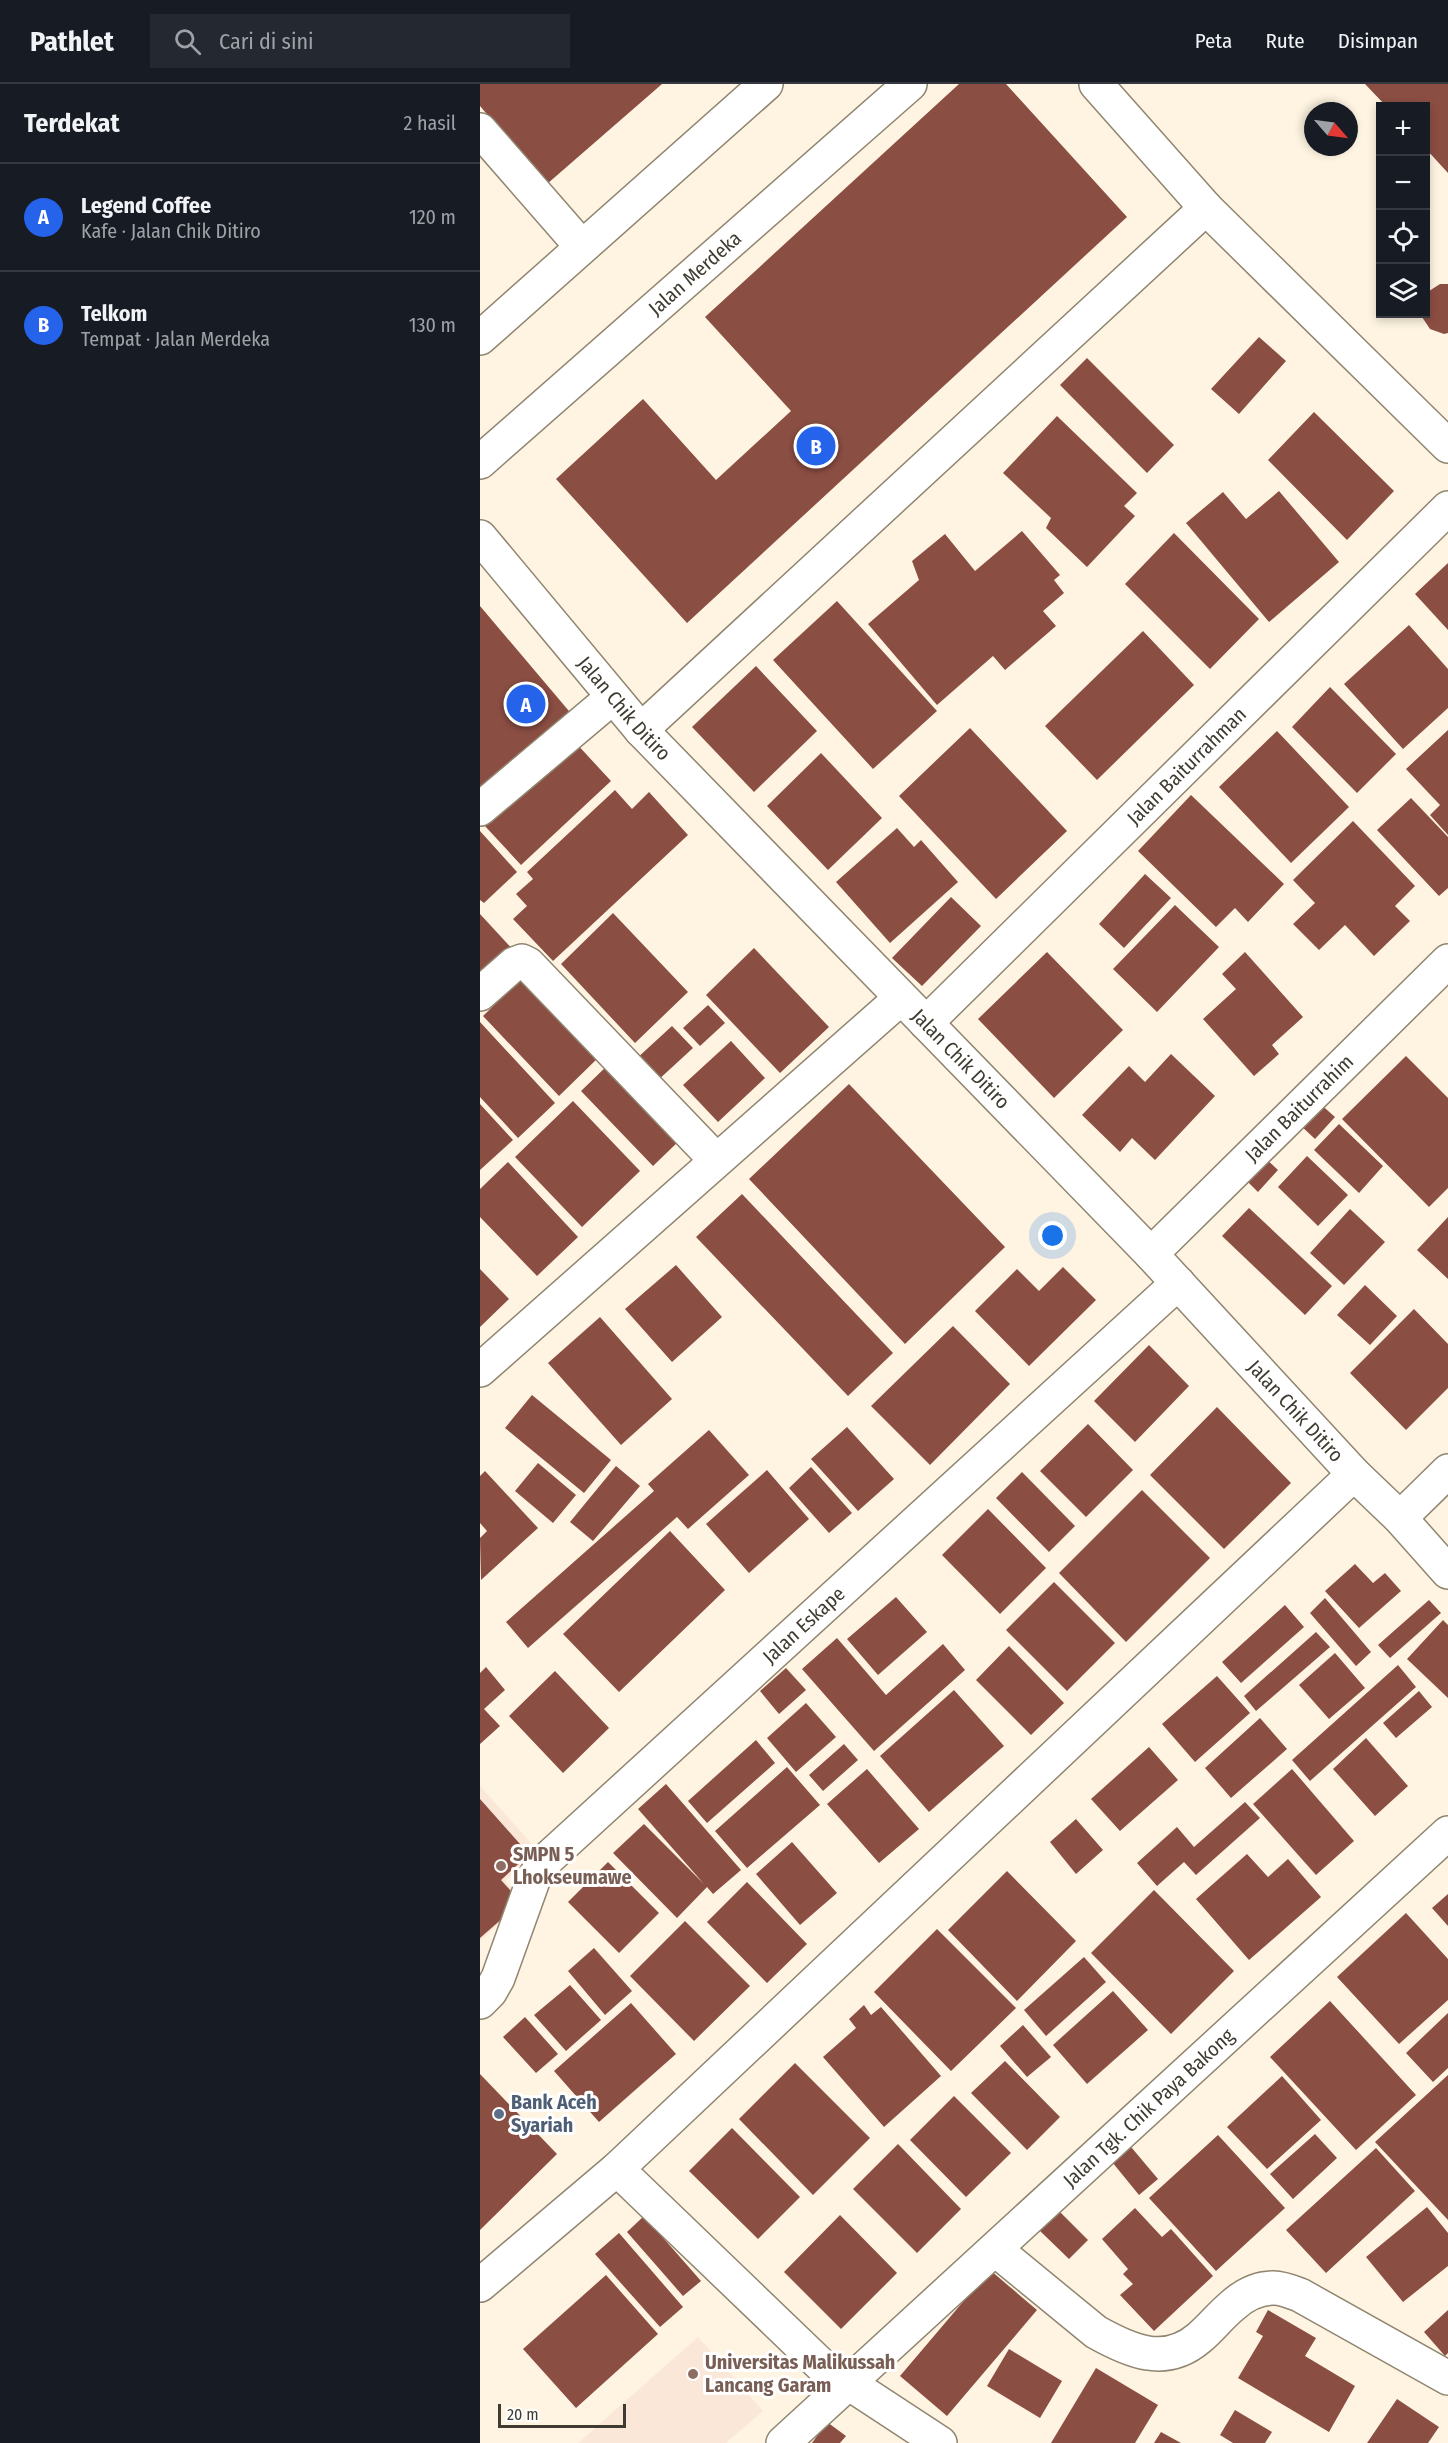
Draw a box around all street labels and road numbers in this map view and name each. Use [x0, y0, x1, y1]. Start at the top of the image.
street label: Jalan Merdeka [644, 226, 746, 320]
street label: Jalan Chik Ditiro [573, 651, 676, 765]
street label: Jalan Baiturrahman [1122, 702, 1251, 830]
street label: Jalan Chik Ditiro [907, 1004, 1015, 1114]
street label: Jalan Baiturrahim [1240, 1049, 1358, 1166]
street label: Jalan Chik Ditiro [1243, 1355, 1349, 1467]
street label: Jalan Eskape [758, 1581, 850, 1668]
street label: Jalan Tgk. Chik Paya Bakong [1058, 2023, 1239, 2192]

